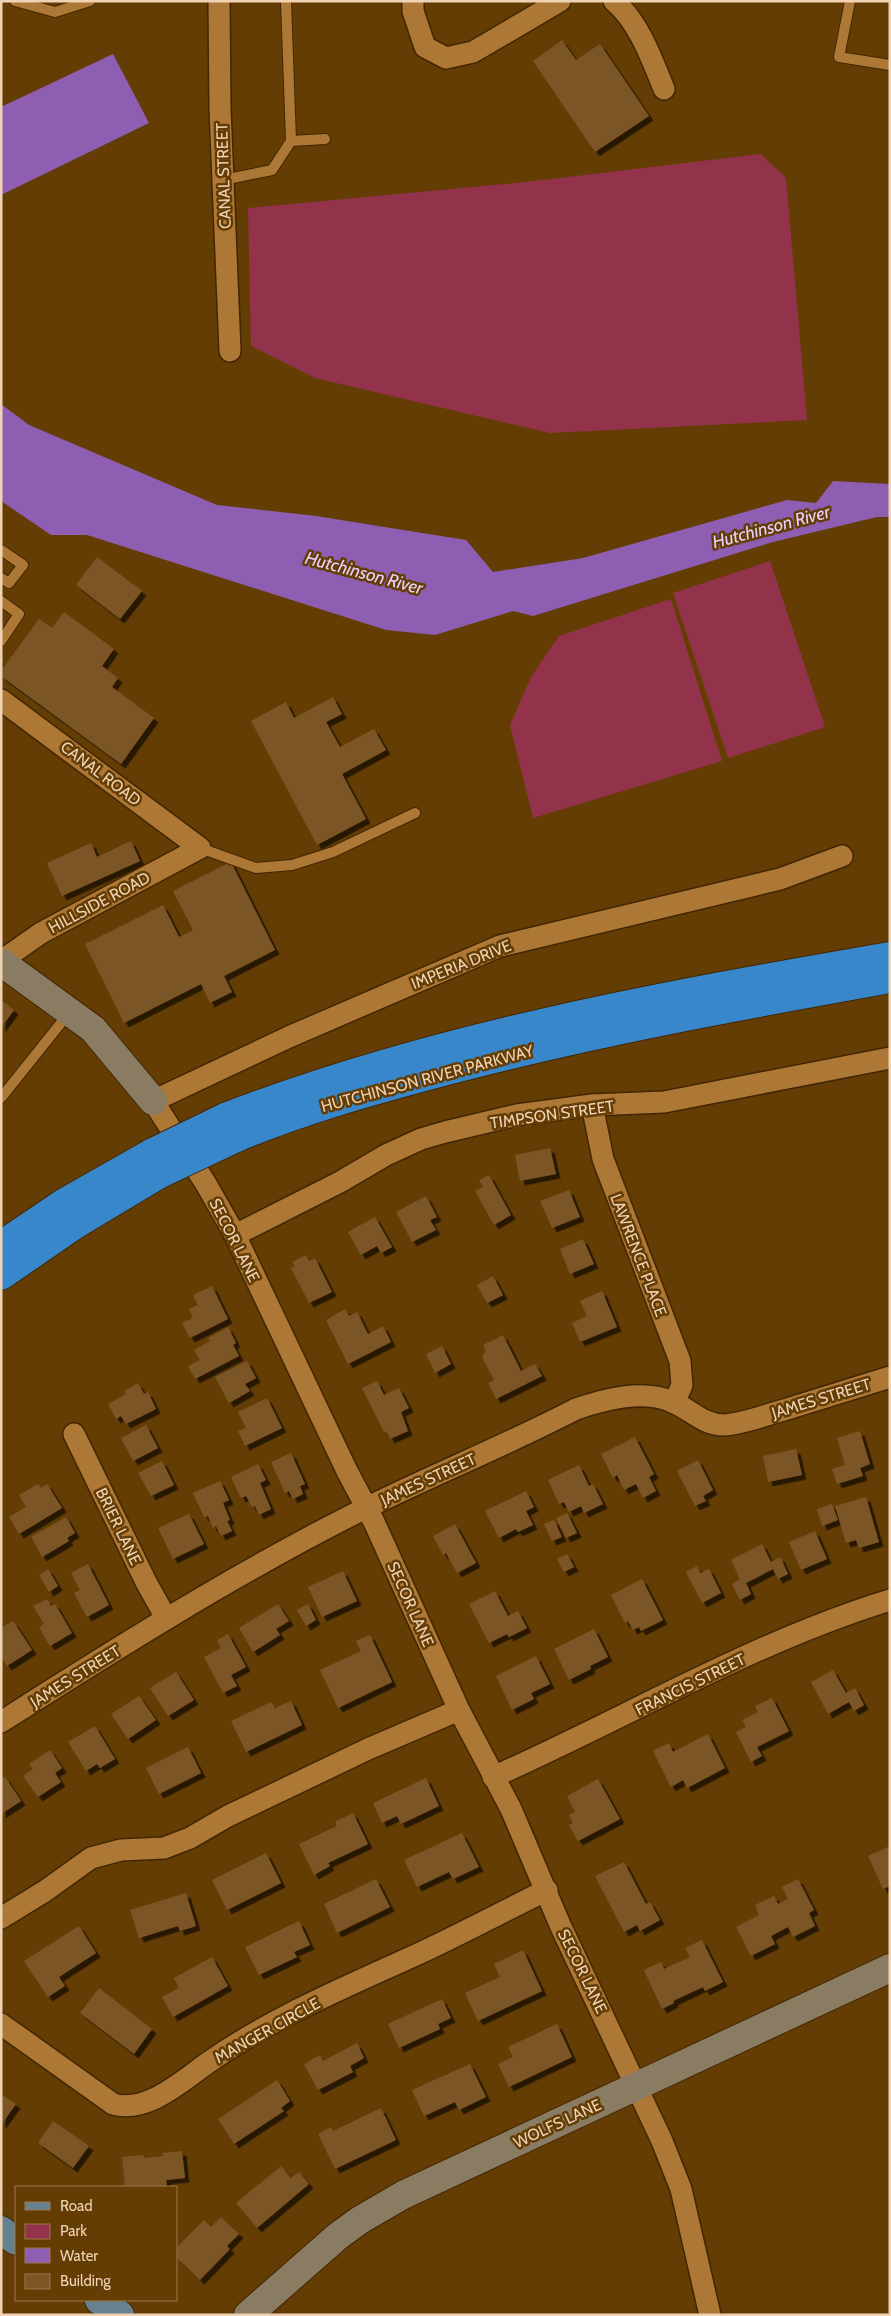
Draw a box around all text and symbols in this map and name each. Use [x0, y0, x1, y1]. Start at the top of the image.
street label: CANAL STREET [212, 122, 235, 229]
water label: Hutchinson River [710, 500, 834, 553]
water label: Hutchinson River [303, 547, 427, 600]
street label: CANAL ROAD [57, 737, 145, 810]
street label: HILLSIDE ROAD [45, 868, 153, 937]
street label: IMPERIA DRIVE [408, 936, 514, 993]
street label: HUTCHINSON RIVER PARKWAY [319, 1041, 536, 1116]
street label: TIMPSON STREET [489, 1096, 616, 1133]
street label: LAWRENCE PLACE [606, 1191, 671, 1319]
street label: SECOR LANE [205, 1195, 264, 1285]
street label: JAMES STREET [768, 1374, 873, 1423]
street label: JAMES STREET [377, 1449, 479, 1510]
street label: BRIER LANE [92, 1485, 145, 1568]
street label: SECOR LANE [383, 1559, 438, 1650]
street label: JAMES STREET [26, 1641, 124, 1712]
street label: FRANCIS STREET [632, 1649, 749, 1719]
street label: SECOR LANE [554, 1926, 611, 2017]
street label: MANGER CIRCLE [211, 1994, 323, 2067]
street label: WOLFS LANE [510, 2095, 604, 2152]
legend [15, 2186, 178, 2301]
text: Road [60, 2197, 93, 2215]
text: Park [60, 2222, 87, 2240]
text: Water [60, 2247, 98, 2265]
text: Building [60, 2272, 111, 2290]

